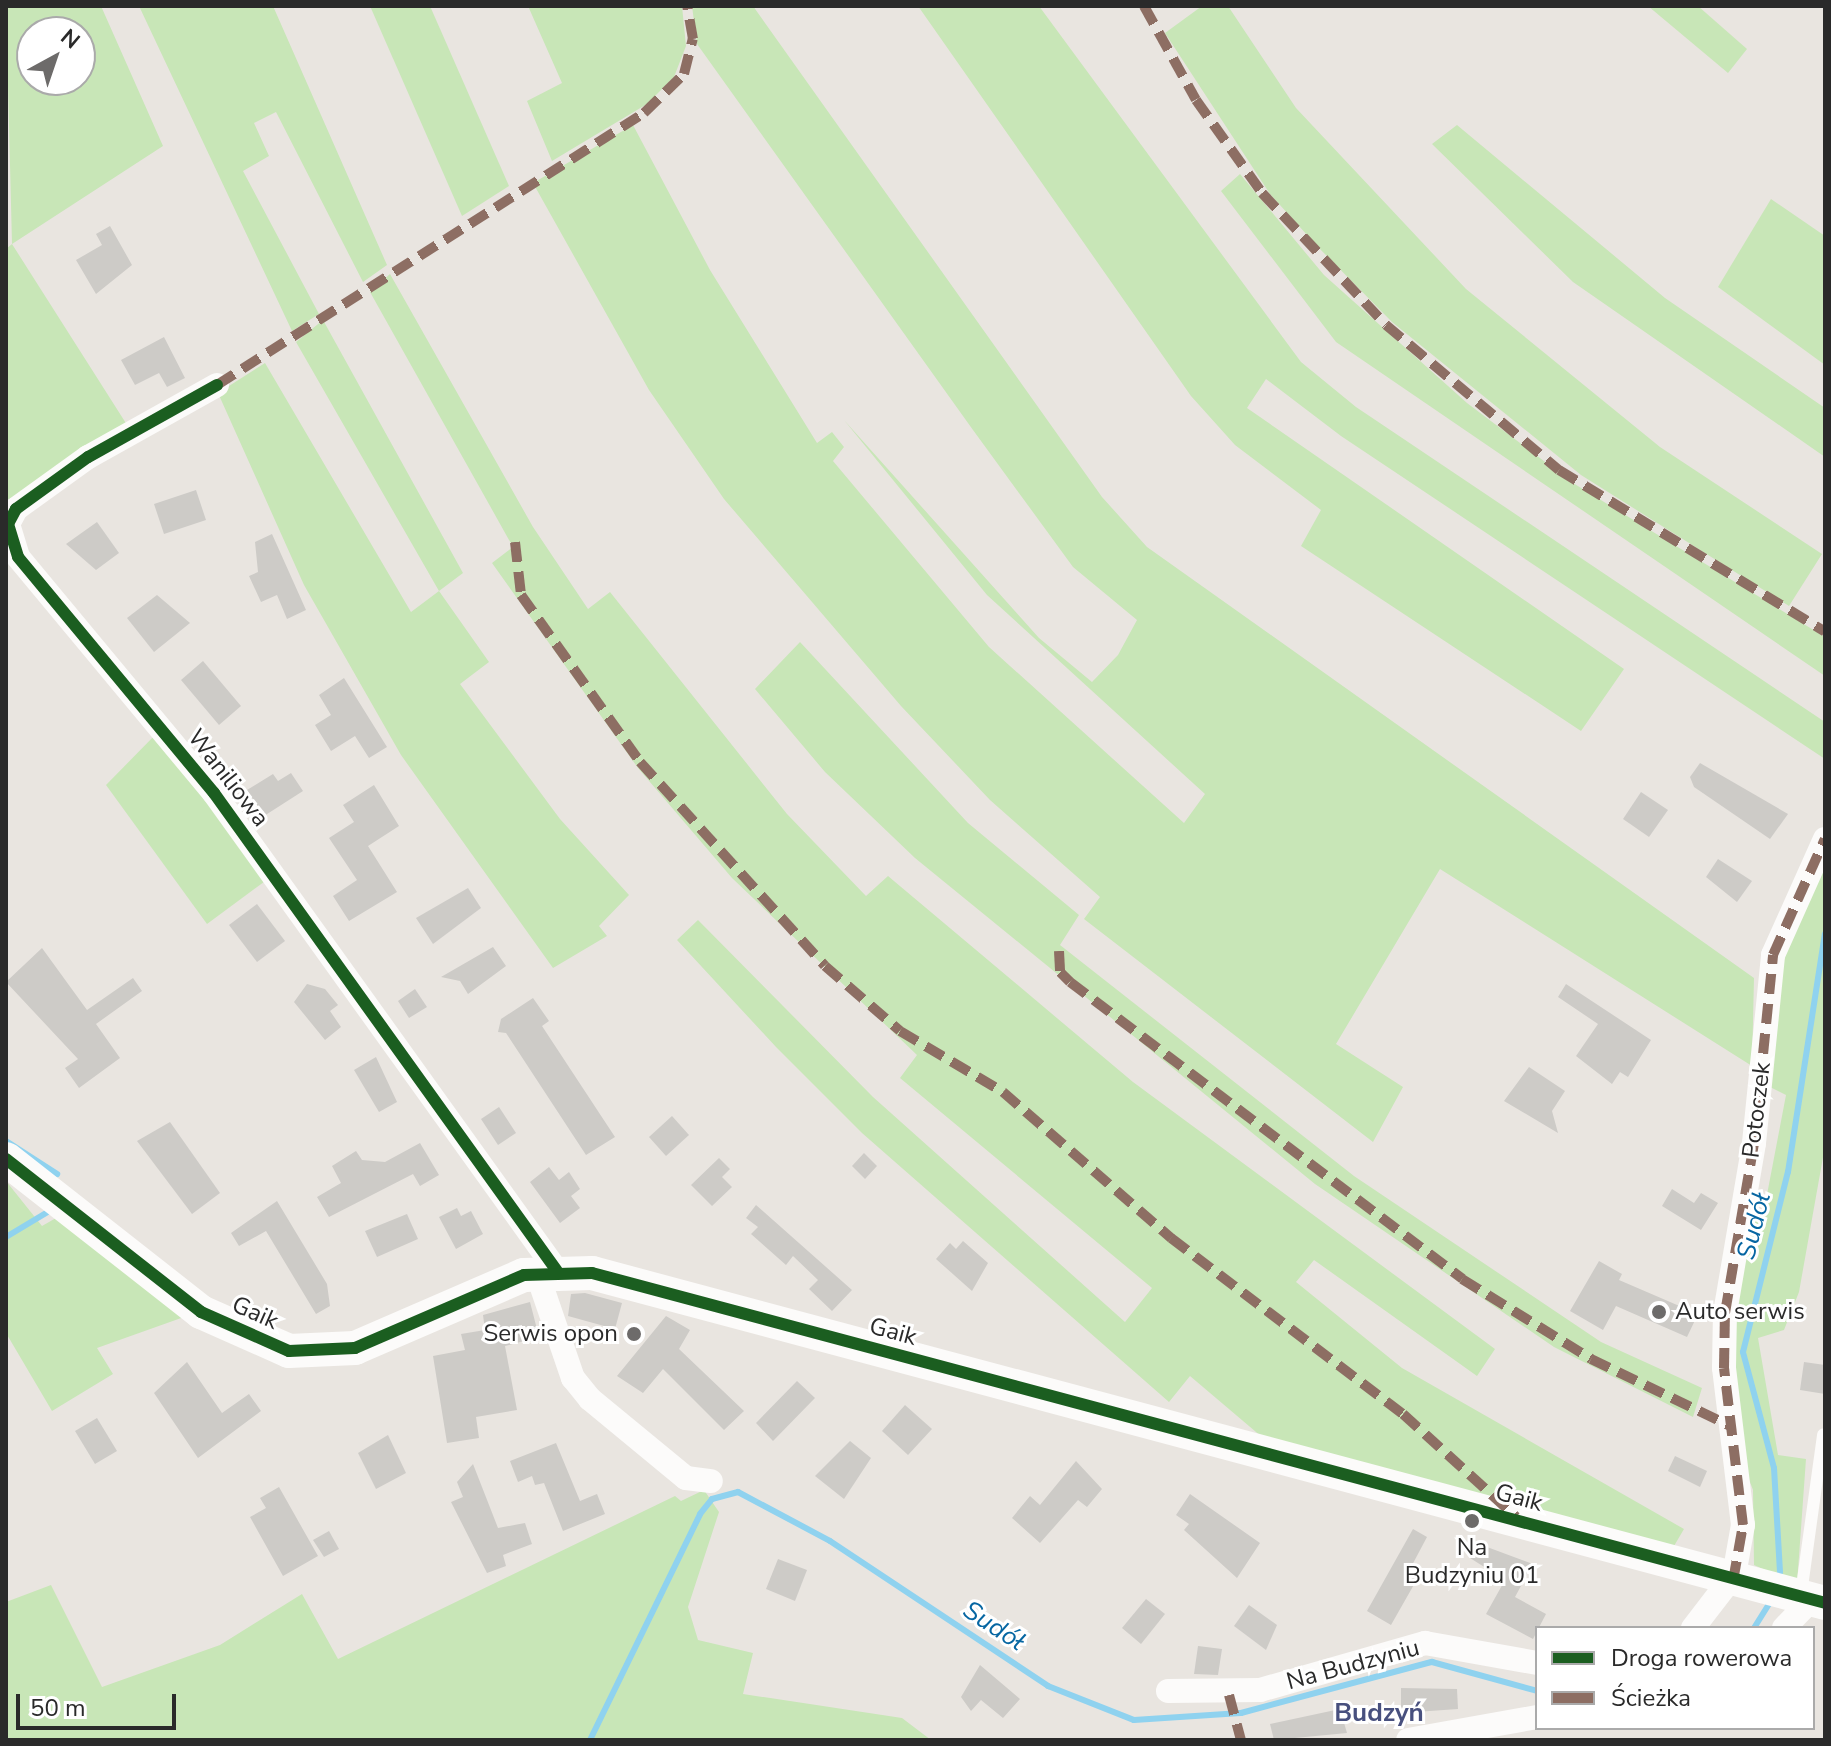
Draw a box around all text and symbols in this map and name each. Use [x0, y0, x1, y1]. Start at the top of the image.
north arrow [16, 16, 96, 96]
text: N [54, 22, 86, 56]
street label: Waniliowa [181, 724, 275, 832]
street label: Potoczek [1737, 1060, 1777, 1160]
water label: Sudół [1731, 1189, 1777, 1263]
street label: Gaik [227, 1290, 283, 1336]
place label: Auto serwis [1675, 1298, 1805, 1326]
marker: Auto serwis [1650, 1303, 1668, 1321]
street label: Gaik [866, 1312, 920, 1352]
place label: Serwis opon [483, 1320, 618, 1348]
marker: Serwis opon [625, 1325, 643, 1343]
street label: Gaik [1492, 1478, 1546, 1518]
marker: Na Budzyniu 01 [1463, 1512, 1481, 1530]
place label: Na Budzyniu 01 [1405, 1534, 1539, 1590]
water label: Sudół [957, 1594, 1031, 1658]
legend [1535, 1626, 1815, 1730]
street label: Na Budzyniu [1283, 1633, 1423, 1697]
text: Droga rowerowa [1611, 1642, 1792, 1674]
scale bar [20, 1678, 180, 1728]
text: Ścieżka [1611, 1682, 1691, 1714]
text: 50 m [30, 1692, 86, 1724]
district label: Budzyń [1334, 1697, 1424, 1729]

